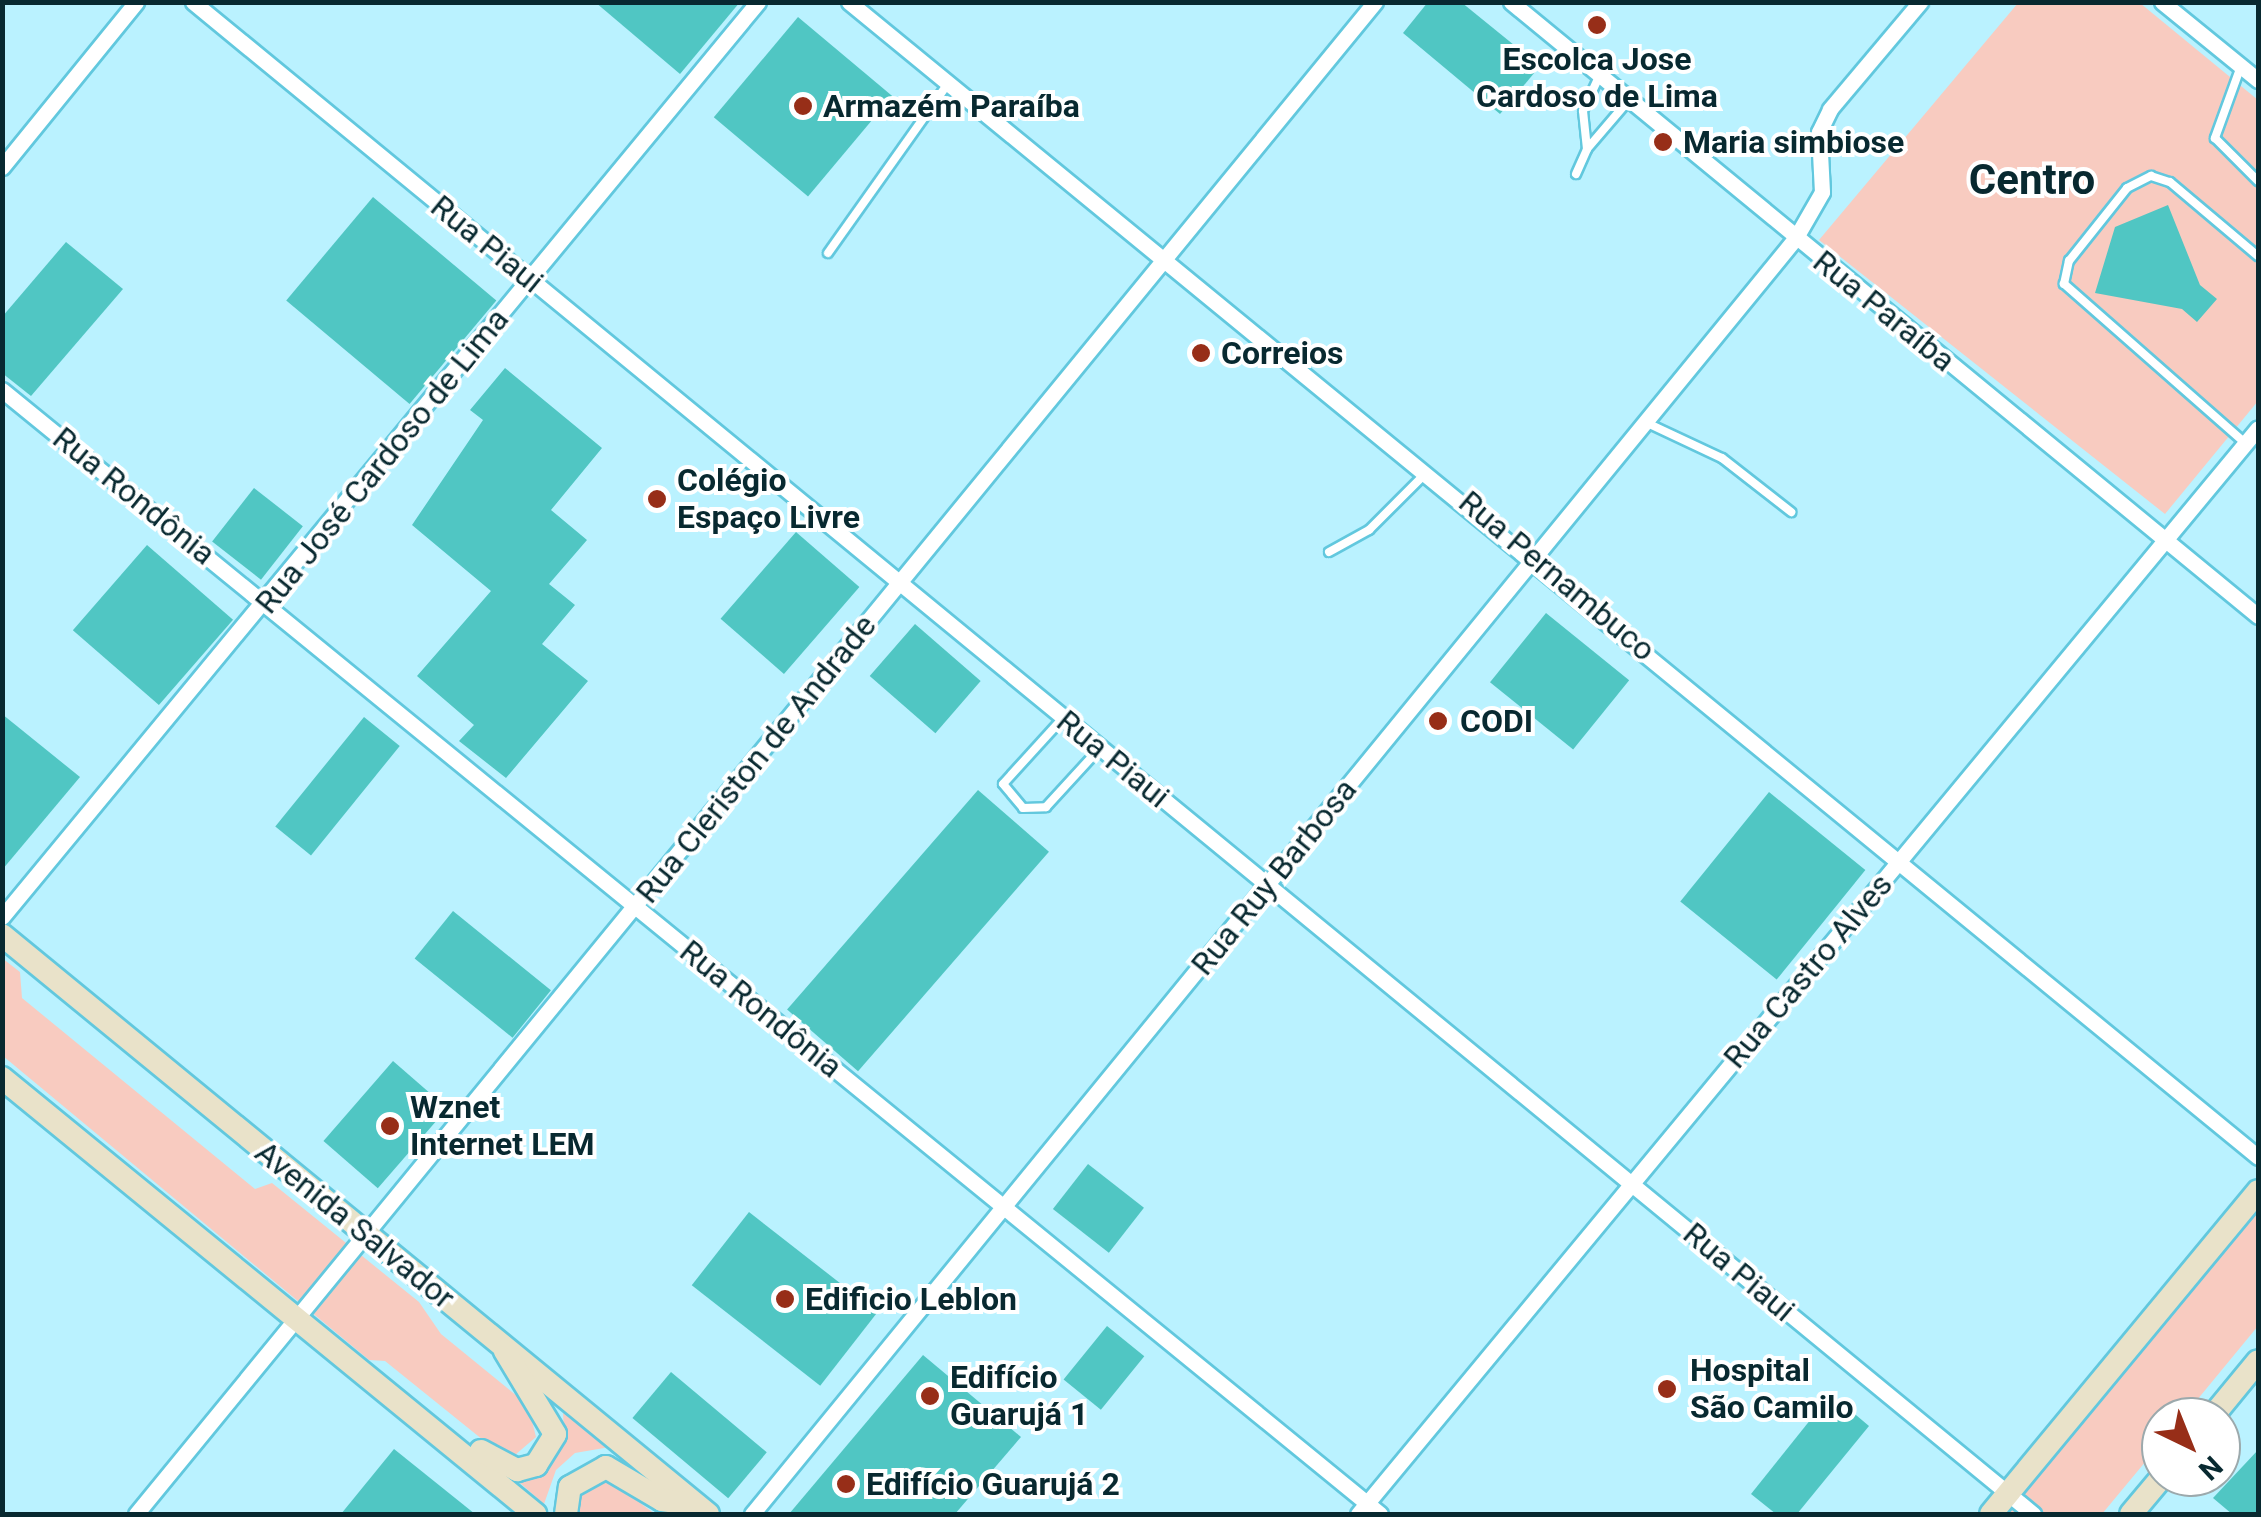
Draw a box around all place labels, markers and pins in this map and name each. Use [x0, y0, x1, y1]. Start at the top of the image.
marker: Escolca Jose Cardoso de Lima [1586, 14, 1608, 36]
place label: Escolca Jose Cardoso de Lima [1476, 41, 1718, 116]
place label: Armazém Paraíba [823, 87, 1080, 125]
marker: Armazém Paraíba [792, 95, 814, 117]
place label: Maria simbiose [1683, 123, 1904, 161]
marker: Maria simbiose [1652, 131, 1674, 153]
place label: Correios [1221, 334, 1343, 372]
marker: Correios [1190, 342, 1212, 364]
place label: Colégio Espaço Livre [677, 462, 860, 537]
marker: Colégio Espaço Livre [646, 488, 668, 510]
place label: CODI [1460, 702, 1533, 740]
marker: CODI [1425, 708, 1451, 734]
place label: Wznet Internet LEM [410, 1089, 594, 1164]
marker: Wznet Internet LEM [379, 1115, 401, 1137]
place label: Edificio Leblon [805, 1280, 1017, 1318]
marker: Edificio Leblon [774, 1288, 796, 1310]
place label: Hospital São Camilo [1690, 1352, 1854, 1427]
place label: Edifício Guarujá 1 [950, 1359, 1088, 1434]
marker: Hospital São Camilo [1654, 1376, 1680, 1402]
marker: Edifício Guarujá 1 [919, 1385, 941, 1407]
place label: Edifício Guarujá 2 [866, 1465, 1120, 1503]
marker: Edifício Guarujá 2 [835, 1473, 857, 1495]

